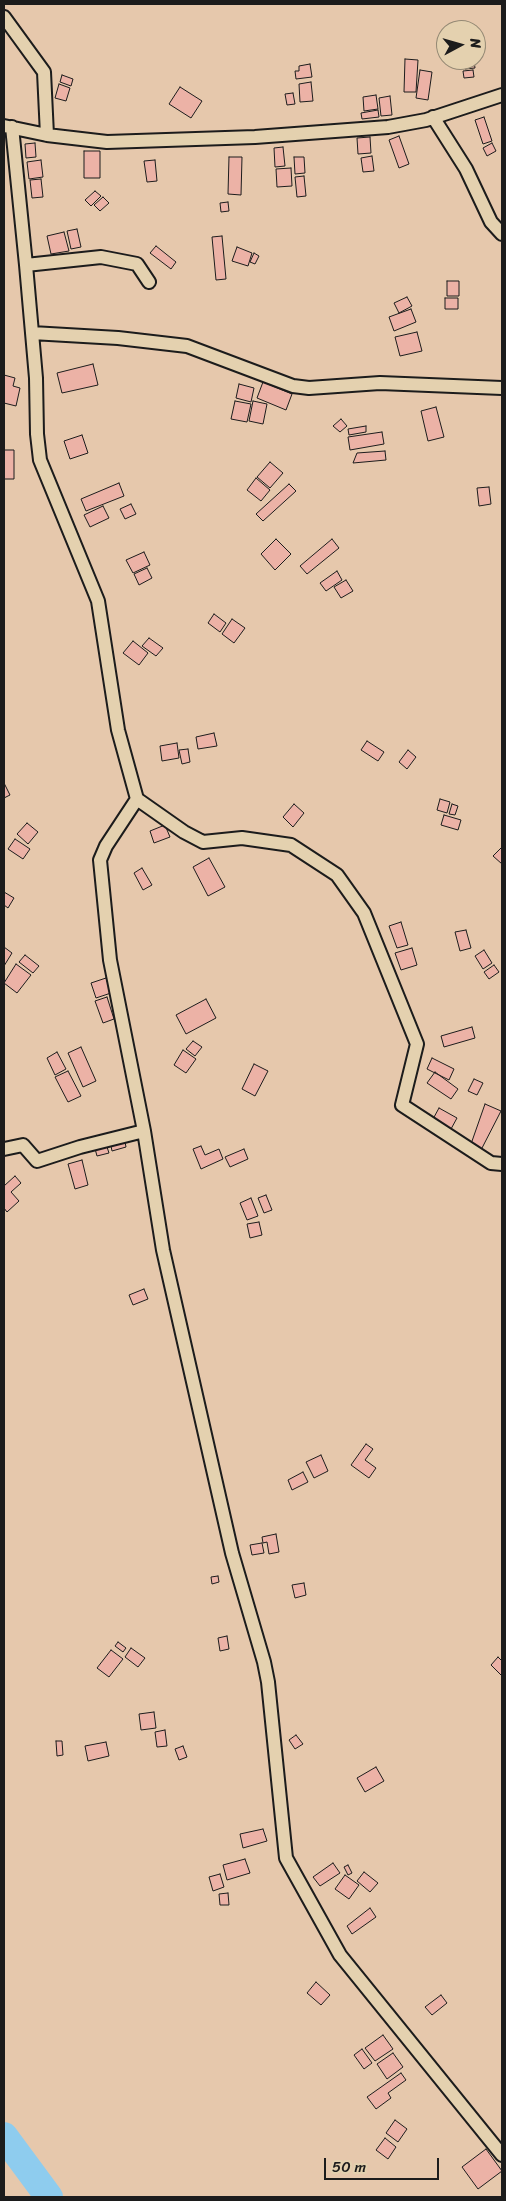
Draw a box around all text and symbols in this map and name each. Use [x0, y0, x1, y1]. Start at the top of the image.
north arrow [436, 20, 486, 70]
text: N [462, 37, 488, 50]
scale bar [326, 2148, 441, 2180]
text: 50 m [332, 2154, 366, 2180]

